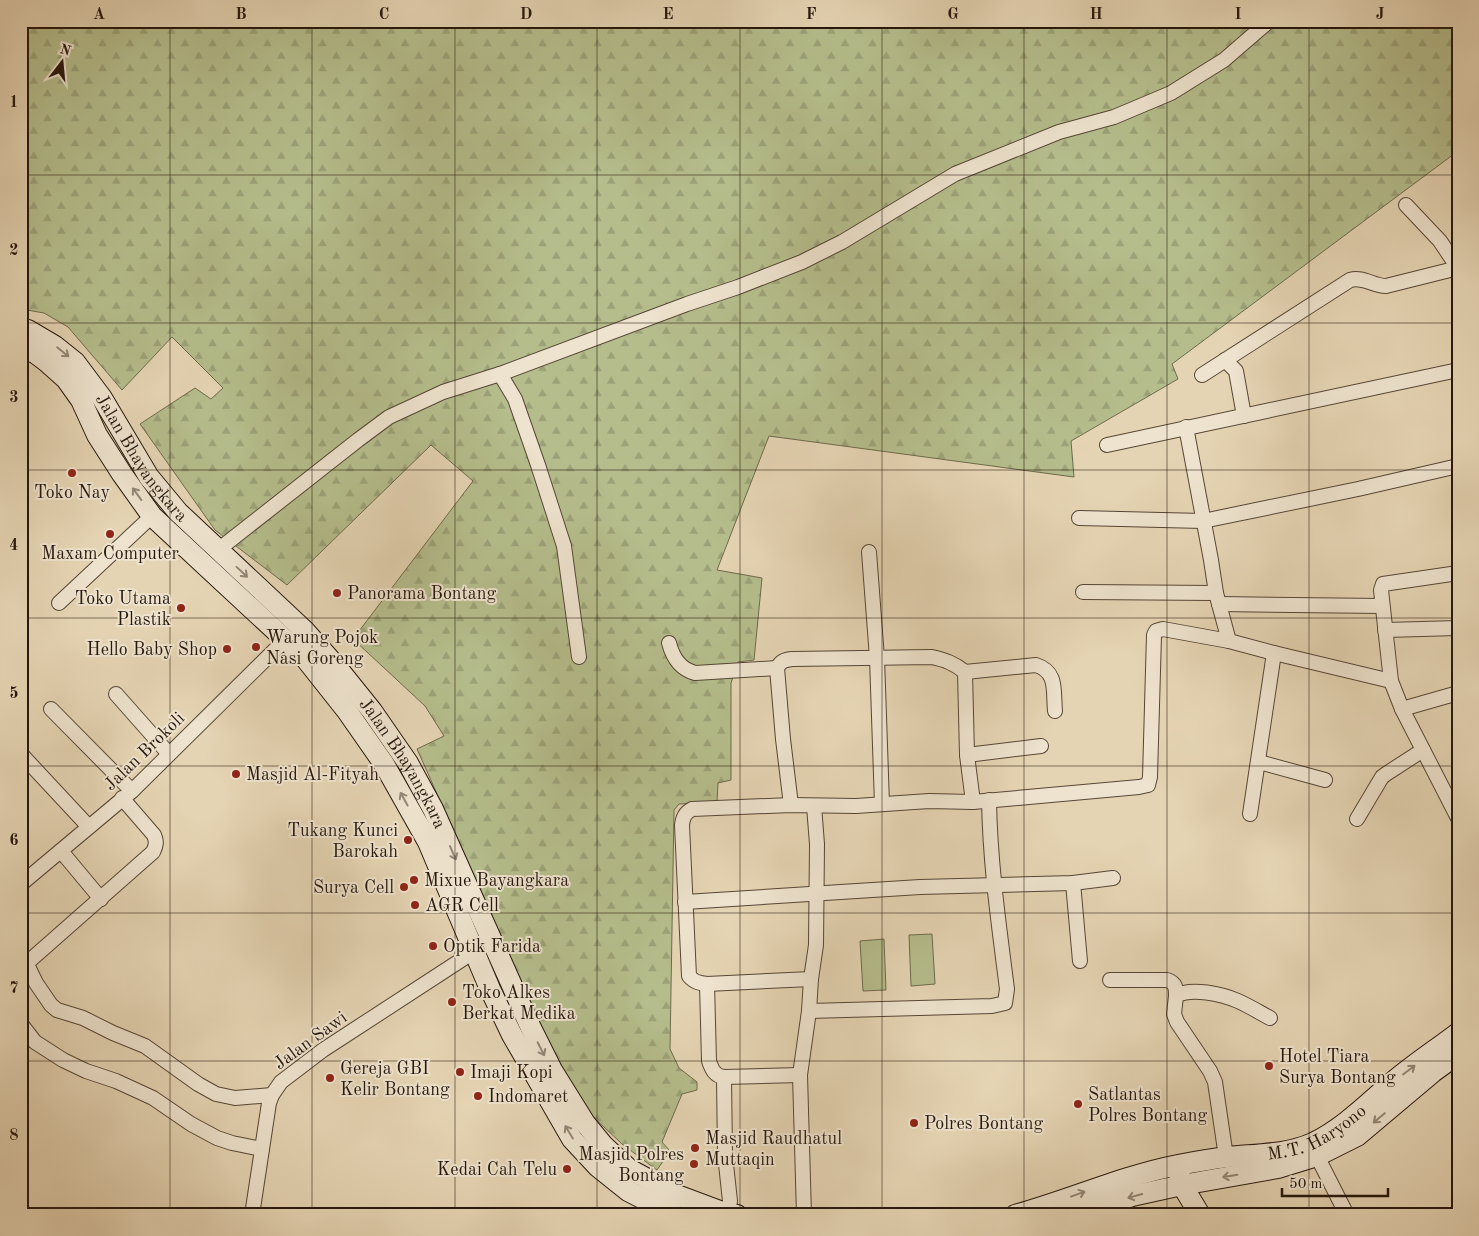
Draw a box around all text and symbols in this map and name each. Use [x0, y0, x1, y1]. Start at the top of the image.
text: A [93, 7, 105, 23]
text: B [235, 7, 247, 23]
text: C [379, 7, 389, 23]
text: D [520, 7, 532, 23]
text: E [662, 7, 674, 23]
text: F [806, 7, 817, 23]
text: G [947, 7, 959, 23]
text: H [1089, 7, 1103, 23]
text: I [1234, 7, 1242, 23]
text: J [1376, 7, 1385, 23]
north arrow [38, 38, 88, 88]
text: N [58, 42, 73, 59]
text: 1 [9, 95, 19, 111]
text: 2 [9, 243, 19, 259]
one-way arrow [56, 347, 69, 358]
text: 3 [9, 390, 19, 406]
street label: Jalan Bhayangkara [92, 391, 190, 526]
marker: Toko Nay [66, 467, 78, 479]
place label: Toko Nay [34, 484, 110, 502]
one-way arrow [132, 488, 142, 502]
marker: Maxam Computer [104, 528, 116, 540]
text: 4 [9, 538, 19, 554]
place label: Maxam Computer [41, 545, 179, 563]
one-way arrow [235, 566, 248, 578]
place label: Panorama Bontang [347, 585, 496, 603]
marker: Panorama Bontang [331, 587, 343, 599]
place label: Toko Utama Plastik [75, 590, 171, 629]
marker: Toko Utama Plastik [175, 602, 187, 614]
place label: Warung Pojok Nasi Goreng [266, 629, 378, 668]
place label: Hello Baby Shop [87, 641, 217, 659]
marker: Warung Pojok Nasi Goreng [250, 641, 262, 653]
marker: Hello Baby Shop [221, 643, 233, 655]
text: 5 [9, 686, 19, 702]
street label: Jalan Bhayangkara [355, 695, 449, 832]
street label: Jalan Brokoli [101, 709, 188, 794]
place label: Masjid Al-Fityah [246, 766, 379, 784]
marker: Masjid Al-Fityah [230, 768, 242, 780]
one-way arrow [398, 793, 408, 807]
place label: Tukang Kunci Barokah [287, 822, 398, 861]
text: 6 [9, 833, 19, 849]
marker: Tukang Kunci Barokah [402, 834, 414, 846]
one-way arrow [448, 845, 458, 860]
place label: Mixue Bayangkara [424, 872, 569, 890]
marker: Mixue Bayangkara [408, 874, 420, 886]
place label: Surya Cell [313, 879, 394, 897]
marker: Surya Cell [398, 881, 410, 893]
place label: AGR Cell [425, 897, 499, 915]
marker: AGR Cell [409, 899, 421, 911]
place label: Optik Farida [443, 938, 541, 956]
marker: Optik Farida [427, 940, 439, 952]
text: 7 [9, 981, 19, 997]
place label: Toko Alkes Berkat Medika [462, 984, 576, 1023]
marker: Toko Alkes Berkat Medika [446, 996, 458, 1008]
street label: Jalan Sawi [271, 1008, 351, 1073]
one-way arrow [537, 1041, 546, 1056]
place label: Hotel Tiara Surya Bontang [1279, 1048, 1396, 1087]
place label: Gereja GBI Kelir Bontang [340, 1060, 450, 1099]
marker: Hotel Tiara Surya Bontang [1263, 1060, 1275, 1072]
place label: Imaji Kopi [470, 1064, 553, 1082]
one-way arrow [1402, 1064, 1415, 1075]
marker: Imaji Kopi [454, 1066, 466, 1078]
marker: Gereja GBI Kelir Bontang [324, 1072, 336, 1084]
place label: Satlantas Polres Bontang [1088, 1086, 1208, 1125]
place label: Indomaret [488, 1088, 568, 1106]
marker: Indomaret [472, 1090, 484, 1102]
marker: Satlantas Polres Bontang [1072, 1098, 1084, 1110]
street label: M.T. Haryono [1266, 1102, 1370, 1164]
one-way arrow [1373, 1112, 1386, 1123]
place label: Polres Bontang [924, 1115, 1044, 1133]
marker: Polres Bontang [908, 1117, 920, 1129]
one-way arrow [563, 1126, 573, 1140]
text: 8 [9, 1128, 19, 1144]
place label: Masjid Raudhatul Muttaqin [705, 1130, 842, 1169]
marker: Masjid Raudhatul Muttaqin [689, 1142, 701, 1154]
place label: Masjid Polres Bontang [579, 1146, 684, 1185]
marker: Masjid Polres Bontang [688, 1158, 700, 1170]
place label: Kedai Cah Telu [437, 1161, 557, 1179]
marker: Kedai Cah Telu [561, 1163, 573, 1175]
scale bar [1282, 1166, 1388, 1198]
one-way arrow [1223, 1172, 1239, 1182]
text: 50 m [1289, 1177, 1323, 1192]
one-way arrow [1070, 1189, 1085, 1198]
one-way arrow [1127, 1191, 1143, 1201]

